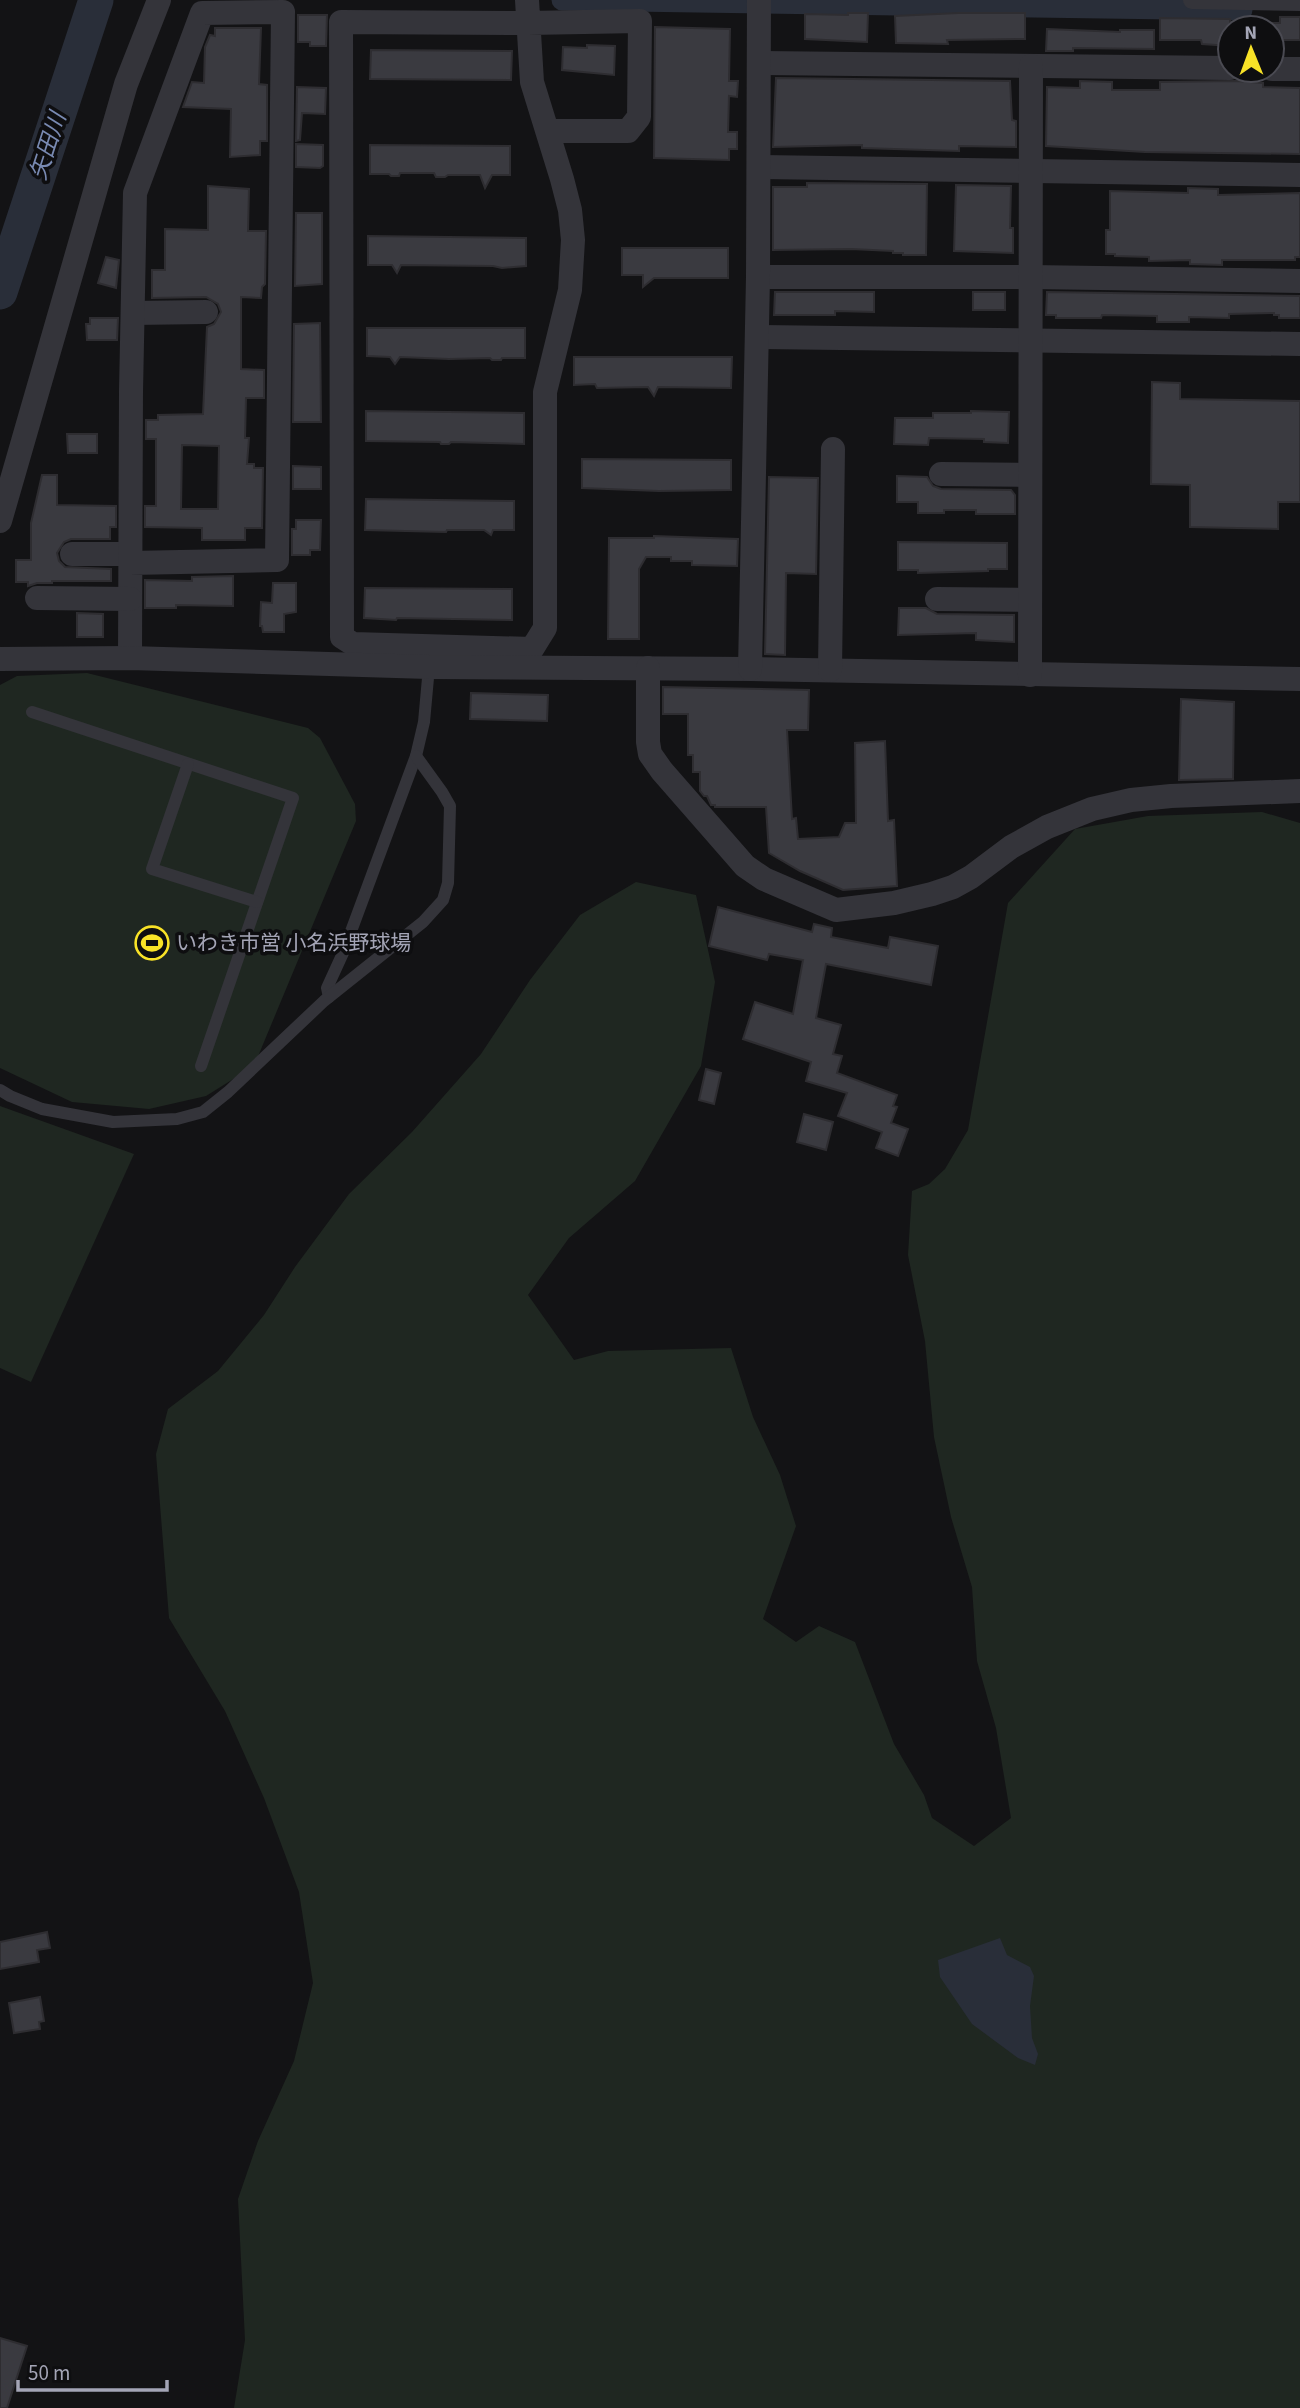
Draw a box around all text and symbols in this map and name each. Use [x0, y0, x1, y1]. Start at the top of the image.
north arrow [1216, 14, 1286, 84]
text: N [1244, 20, 1257, 47]
water label: 矢田川 [22, 105, 75, 184]
sports icon: いわき市営 小名浜野球場 [133, 924, 171, 962]
place label: いわき市営 小名浜野球場 [176, 928, 411, 958]
scale bar [18, 2348, 166, 2392]
text: 50 m [28, 2358, 70, 2388]

